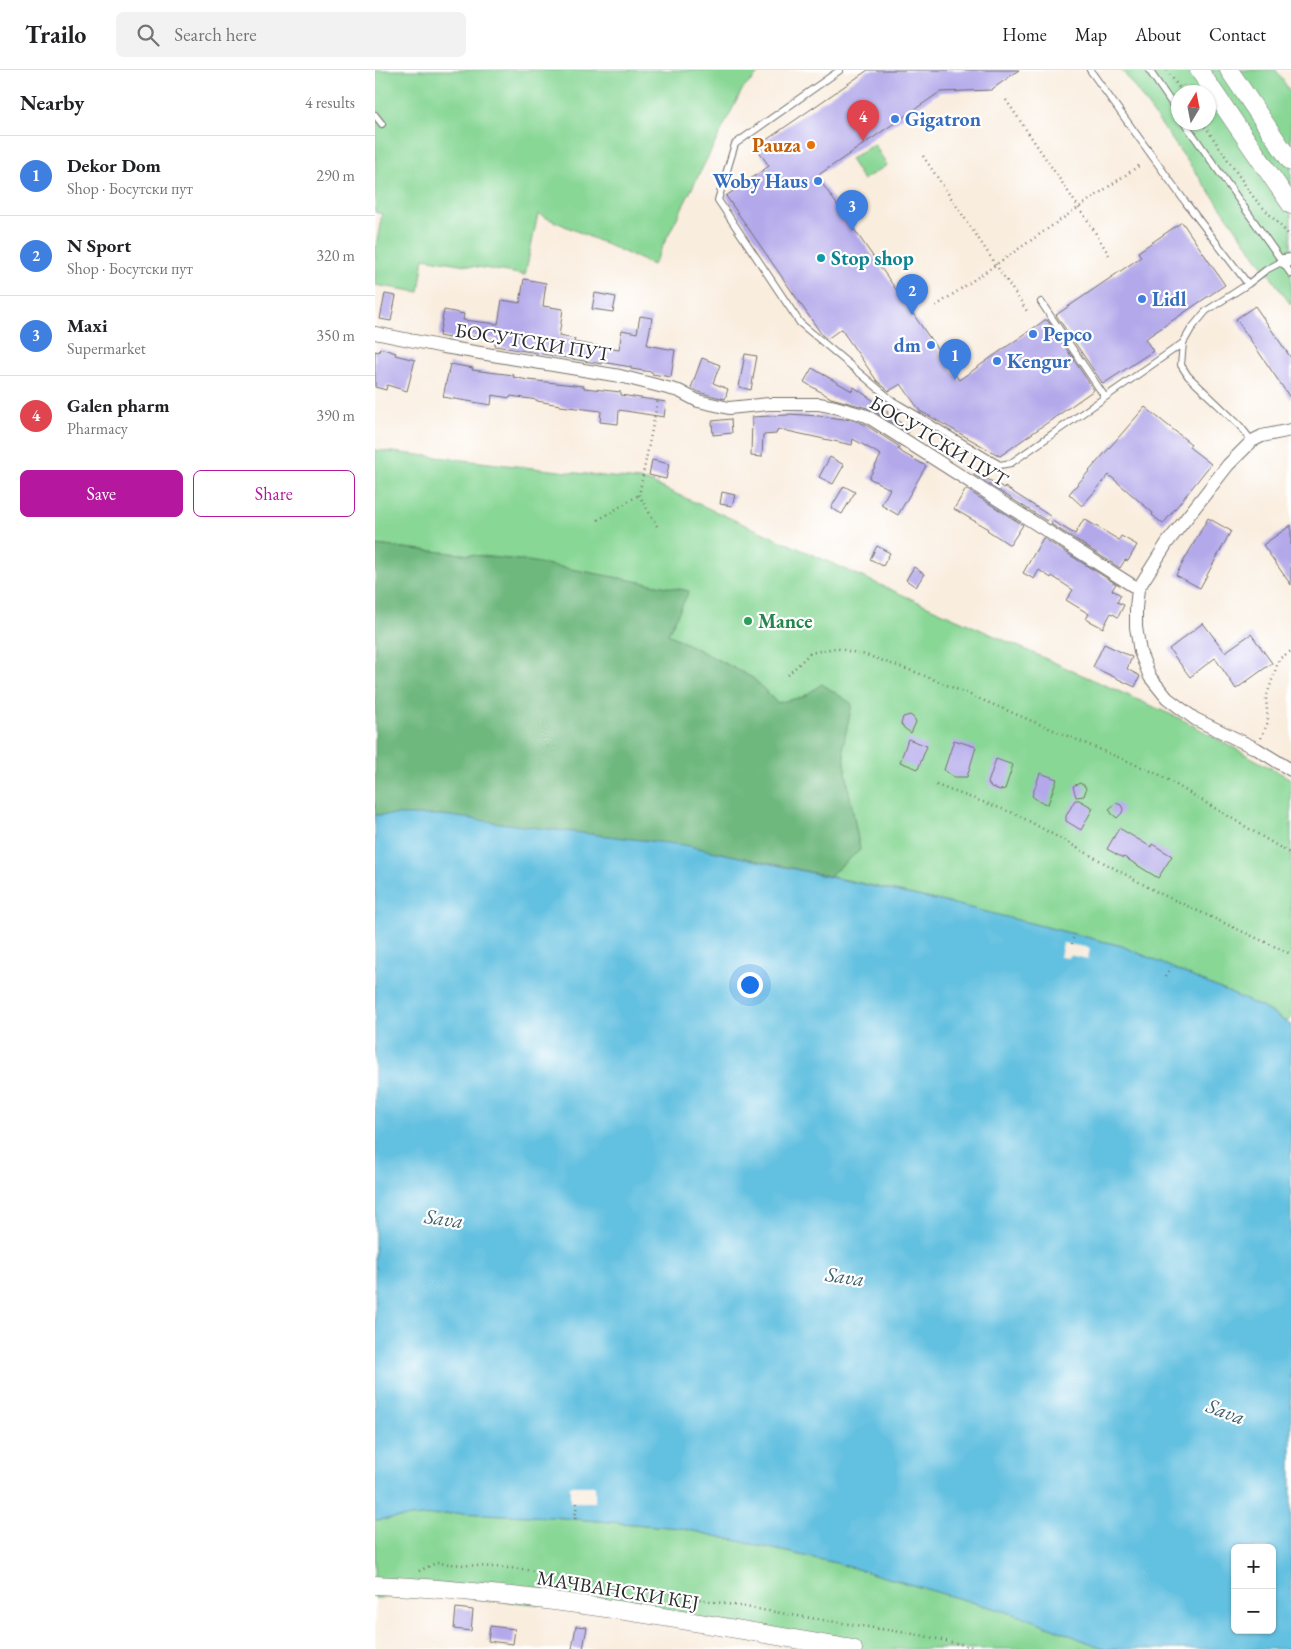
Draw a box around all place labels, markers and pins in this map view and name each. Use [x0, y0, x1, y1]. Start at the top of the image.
pin: 4 [847, 100, 879, 141]
place label: Gigatron [905, 106, 981, 132]
marker: Gigatron [889, 113, 901, 125]
place label: Pauza [752, 132, 801, 158]
marker: Pauza [805, 139, 817, 151]
place label: Woby Haus [712, 168, 808, 194]
marker: Woby Haus [812, 175, 824, 187]
pin: 3 [836, 190, 868, 231]
place label: Stop shop [831, 245, 914, 271]
marker: Stop shop [815, 252, 827, 264]
pin: 2 [896, 274, 928, 315]
place label: Lidl [1152, 286, 1187, 312]
marker: Lidl [1136, 293, 1148, 305]
place label: Pepco [1043, 321, 1092, 347]
marker: Pepco [1027, 328, 1039, 340]
place label: dm [894, 332, 921, 358]
marker: dm [925, 339, 937, 351]
pin: 1 [939, 339, 971, 380]
place label: Kengur [1007, 348, 1072, 374]
marker: Kengur [991, 355, 1003, 367]
place label: Mance [758, 608, 813, 634]
marker: Mance [742, 615, 754, 627]

